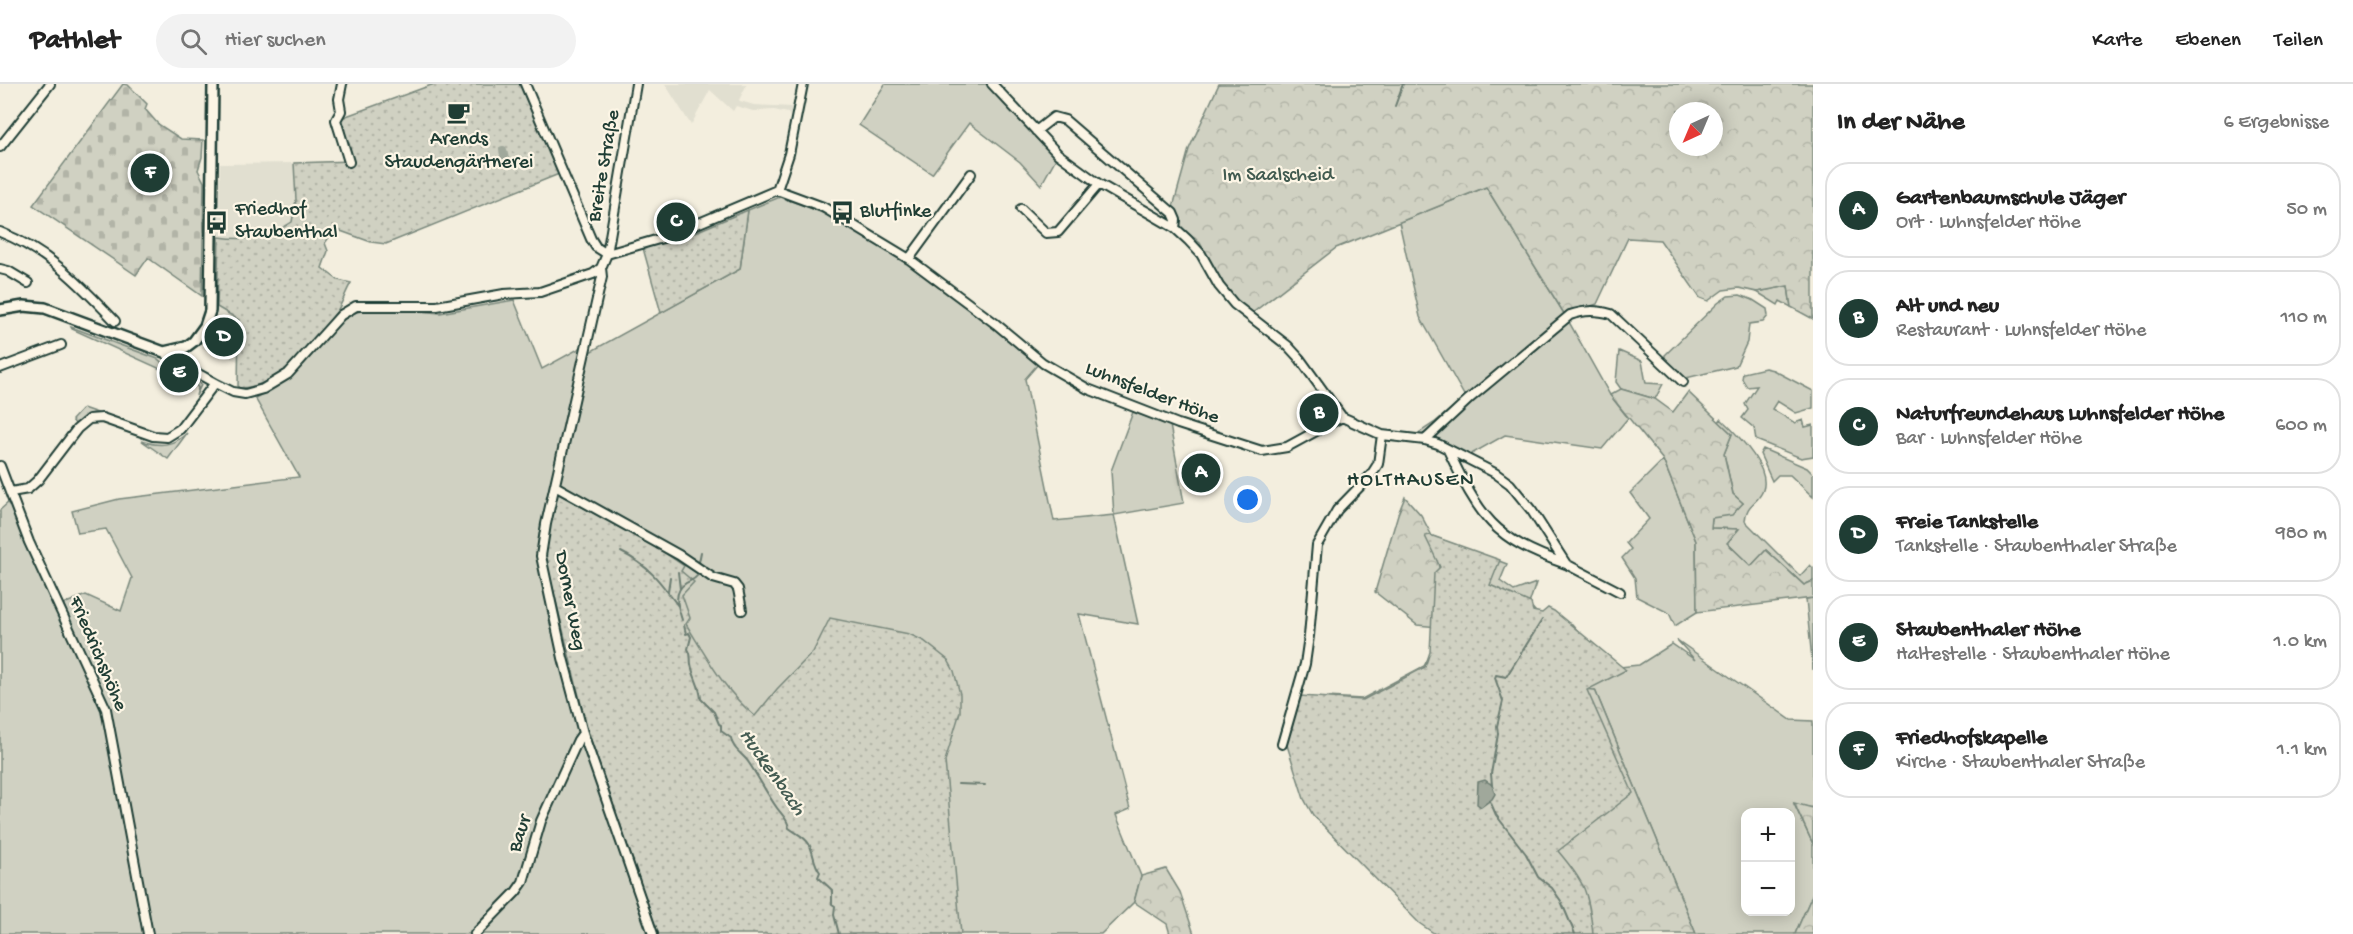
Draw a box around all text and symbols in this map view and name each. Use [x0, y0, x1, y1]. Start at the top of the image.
search box [156, 14, 576, 68]
text: Pathlet [30, 25, 120, 58]
icon: search [177, 25, 210, 58]
text: Hier suchen [225, 28, 326, 54]
text: Karte [2092, 29, 2142, 54]
text: Ebenen [2175, 29, 2241, 54]
text: Teilen [2274, 29, 2323, 54]
cafe icon: Arends Staudengärtnerei [446, 100, 472, 126]
north arrow [1669, 102, 1723, 156]
street label: Breite Straße [584, 108, 626, 225]
text: In der Nähe [1837, 108, 1965, 139]
text: 6 Ergebnisse [2223, 112, 2329, 135]
place label: Arends Staudengärtnerei [385, 129, 533, 175]
pin: F [130, 150, 170, 196]
park label: Im Saalscheid [1223, 165, 1336, 188]
text: Gartenbaumschule Jäger [1896, 186, 2125, 212]
place label: Friedhof Staubenthal [234, 199, 338, 245]
bus stop icon: Blutfinke [829, 199, 855, 225]
text: A [1853, 199, 1864, 222]
text: 50 m [2286, 199, 2327, 222]
pin: C [656, 200, 696, 244]
place label: Blutfinke [859, 201, 932, 224]
bus stop icon: Friedhof Staubenthal [204, 209, 230, 235]
text: Ort · Luhnsfelder Höhe [1896, 212, 2081, 235]
text: Alt und neu [1896, 294, 1999, 320]
text: B [1853, 307, 1864, 330]
text: 110 m [2281, 307, 2327, 330]
pin: D [204, 314, 244, 360]
text: Restaurant · Luhnsfelder Höhe [1896, 320, 2146, 343]
pin: E [160, 350, 198, 396]
street label: Luhnsfelder Höhe [1082, 358, 1223, 430]
pin: B [1300, 390, 1338, 436]
text: Naturfreundehaus Luhnsfelder Höhe [1896, 402, 2224, 428]
text: C [1853, 415, 1864, 438]
text: 600 m [2275, 415, 2327, 438]
text: Bar · Luhnsfelder Höhe [1896, 428, 2082, 451]
pin: A [1182, 450, 1220, 496]
district label: HOLTHAUSEN [1347, 469, 1475, 494]
your location [1233, 485, 1262, 514]
text: Freie Tankstelle [1896, 510, 2038, 536]
text: D [1852, 523, 1865, 546]
text: 980 m [2276, 523, 2327, 546]
text: Tankstelle · Staubenthaler Straße [1896, 536, 2177, 559]
street label: Dorner Weg [548, 547, 590, 653]
street label: Friedrichshöhe [62, 592, 132, 715]
text: Staubenthaler Höhe [1896, 618, 2081, 644]
text: E [1852, 631, 1865, 654]
text: 1.0 km [2273, 631, 2327, 654]
text: Haltestelle · Staubenthaler Höhe [1896, 644, 2170, 667]
water label: Huckenbach [732, 725, 810, 822]
text: Friedhofskapelle [1896, 726, 2047, 752]
text: F [1853, 739, 1864, 762]
text: 1.1 km [2277, 739, 2327, 762]
text: Kirche · Staubenthaler Straße [1896, 752, 2145, 775]
map controls [1741, 808, 1795, 916]
button: + [1741, 808, 1795, 862]
street label: Baur [504, 811, 538, 856]
button: − [1741, 862, 1795, 916]

